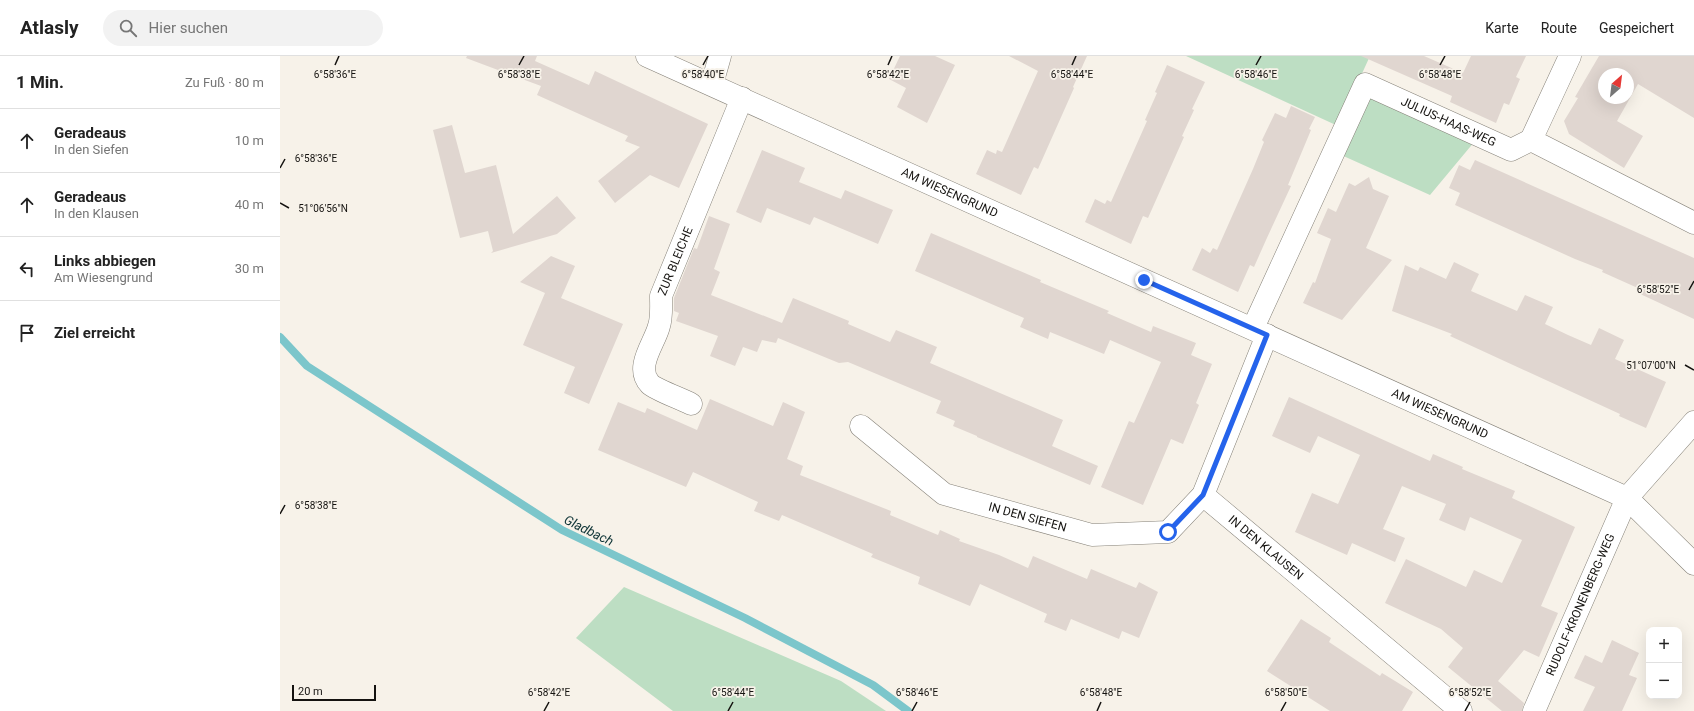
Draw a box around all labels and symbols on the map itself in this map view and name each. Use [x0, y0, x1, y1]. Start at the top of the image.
north arrow [1598, 68, 1634, 104]
text: 6°58'36"E [314, 69, 357, 80]
text: 6°58'38"E [498, 69, 541, 80]
text: 6°58'40"E [682, 69, 725, 80]
text: 6°58'42"E [867, 69, 910, 80]
text: 6°58'44"E [1051, 69, 1094, 80]
text: 6°58'46"E [1235, 69, 1278, 80]
text: 6°58'48"E [1419, 69, 1462, 80]
street label: JULIUS-HAAS-WEG [1399, 94, 1498, 149]
text: 6°58'36"E [295, 153, 338, 164]
street label: AM WIESENGRUND [899, 165, 1000, 220]
text: 51°06'56"N [298, 203, 348, 214]
street label: ZUR BLEICHE [655, 225, 696, 297]
route end [1135, 271, 1153, 289]
text: 6°58'52"E [1637, 284, 1680, 295]
text: 51°07'00"N [1626, 360, 1676, 371]
street label: AM WIESENGRUND [1390, 386, 1491, 442]
text: 6°58'38"E [295, 500, 338, 511]
street label: IN DEN SIEFEN [987, 500, 1068, 535]
water label: Gladbach [562, 512, 616, 549]
street label: IN DEN KLAUSEN [1226, 512, 1306, 583]
route start [1159, 523, 1177, 541]
street label: RUDOLF-KRONENBERG-WEG [1543, 531, 1618, 678]
scale bar [292, 683, 376, 702]
text: 6°58'42"E [528, 687, 571, 698]
text: 6°58'44"E [712, 687, 755, 698]
text: 6°58'46"E [896, 687, 939, 698]
text: 6°58'48"E [1080, 687, 1123, 698]
text: 6°58'50"E [1265, 687, 1308, 698]
text: 6°58'52"E [1449, 687, 1492, 698]

